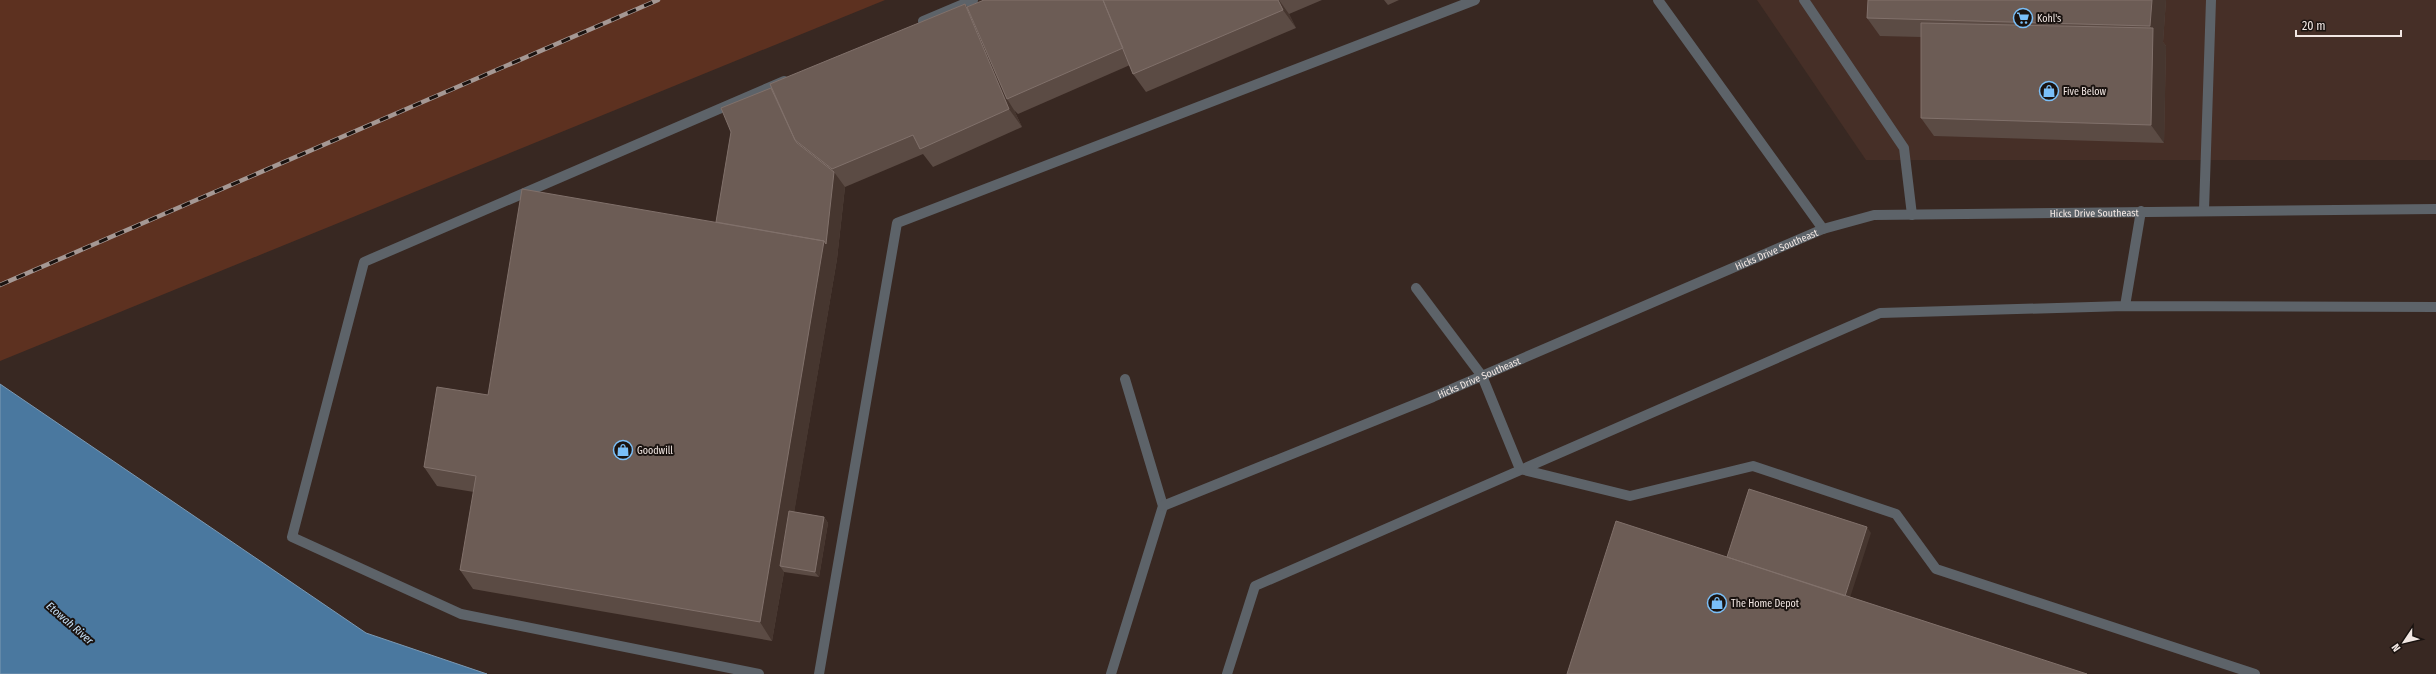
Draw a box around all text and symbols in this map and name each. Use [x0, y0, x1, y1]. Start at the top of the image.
supermarket icon: Kohl's [2012, 7, 2034, 29]
scale bar [2296, 12, 2401, 38]
place label: Kohl's [2037, 13, 2061, 25]
text: 20 m [2302, 19, 2326, 33]
shop icon: Five Below [2038, 80, 2060, 102]
place label: Five Below [2063, 86, 2107, 98]
street label: Hicks Drive Southeast [2050, 207, 2140, 220]
street label: Hicks Drive Southeast [1733, 227, 1821, 273]
street label: Hicks Drive Southeast [1436, 355, 1523, 401]
shop icon: Goodwill [612, 439, 634, 461]
place label: Goodwill [637, 445, 673, 457]
shop icon: The Home Depot [1706, 592, 1728, 614]
place label: The Home Depot [1731, 598, 1800, 610]
water label: Etowah River [44, 599, 97, 648]
north arrow [2384, 622, 2424, 662]
text: N [2389, 641, 2403, 654]

